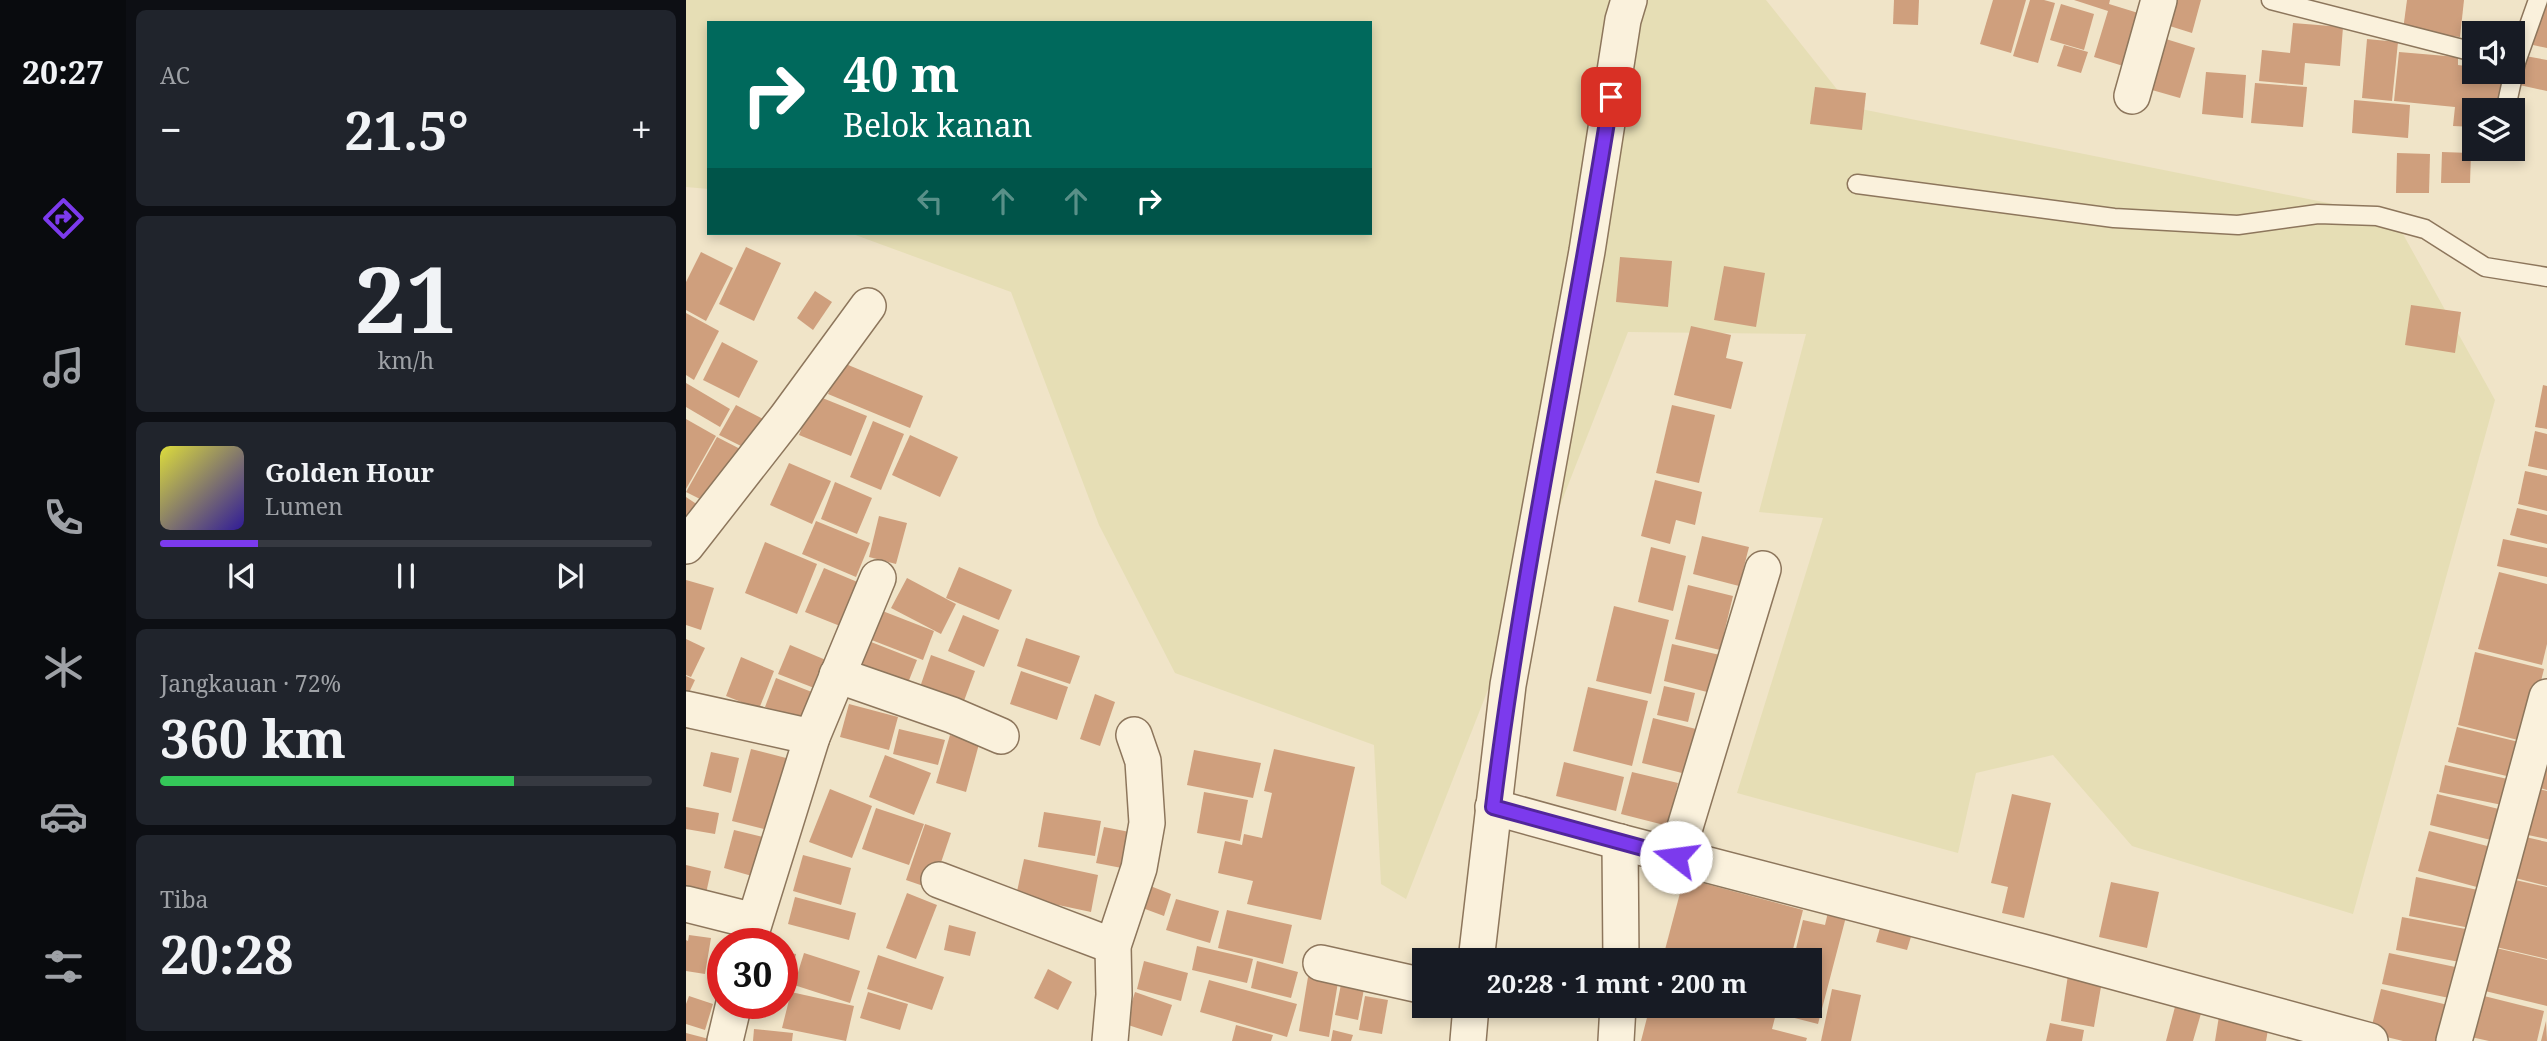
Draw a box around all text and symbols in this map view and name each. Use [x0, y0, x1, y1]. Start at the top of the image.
map controls [2462, 21, 2525, 161]
button: sound [2462, 21, 2525, 84]
text: 40 m [843, 40, 959, 106]
icon: right [728, 49, 819, 140]
text: 20:27 [22, 50, 104, 93]
text: AC [160, 59, 190, 91]
pin [1581, 67, 1641, 127]
icon: arrive [1592, 78, 1630, 116]
text: 21.5° [344, 94, 469, 165]
button: layers [2462, 98, 2525, 161]
text: − [160, 103, 182, 155]
text: + [631, 103, 652, 155]
text: Belok kanan [843, 103, 1033, 146]
icon: left [911, 182, 949, 220]
icon: ahead [984, 182, 1022, 220]
icon: ahead [1057, 182, 1095, 220]
icon: right [1130, 182, 1168, 220]
icon: directions [39, 194, 88, 243]
text: 21 [355, 236, 457, 360]
icon: music [39, 343, 88, 392]
text: km/h [378, 344, 434, 376]
text: Golden Hour [265, 454, 434, 490]
text: Lumen [265, 490, 343, 522]
icon: phone [39, 493, 88, 542]
icon: previous [223, 557, 261, 595]
icon: pause [387, 557, 425, 595]
icon: next [551, 557, 589, 595]
icon: climate [39, 643, 88, 692]
text: Jangkauan · 72% [160, 667, 341, 699]
text: 360 km [160, 702, 346, 773]
icon: car [39, 792, 88, 841]
position arrow [1639, 820, 1713, 894]
text: Tiba [160, 883, 209, 915]
text: 20:28 [160, 918, 293, 989]
speed limit sign: 30 [707, 928, 798, 1019]
icon: filters [39, 942, 88, 991]
text: 20:28 · 1 mnt · 200 m [1487, 965, 1747, 1001]

